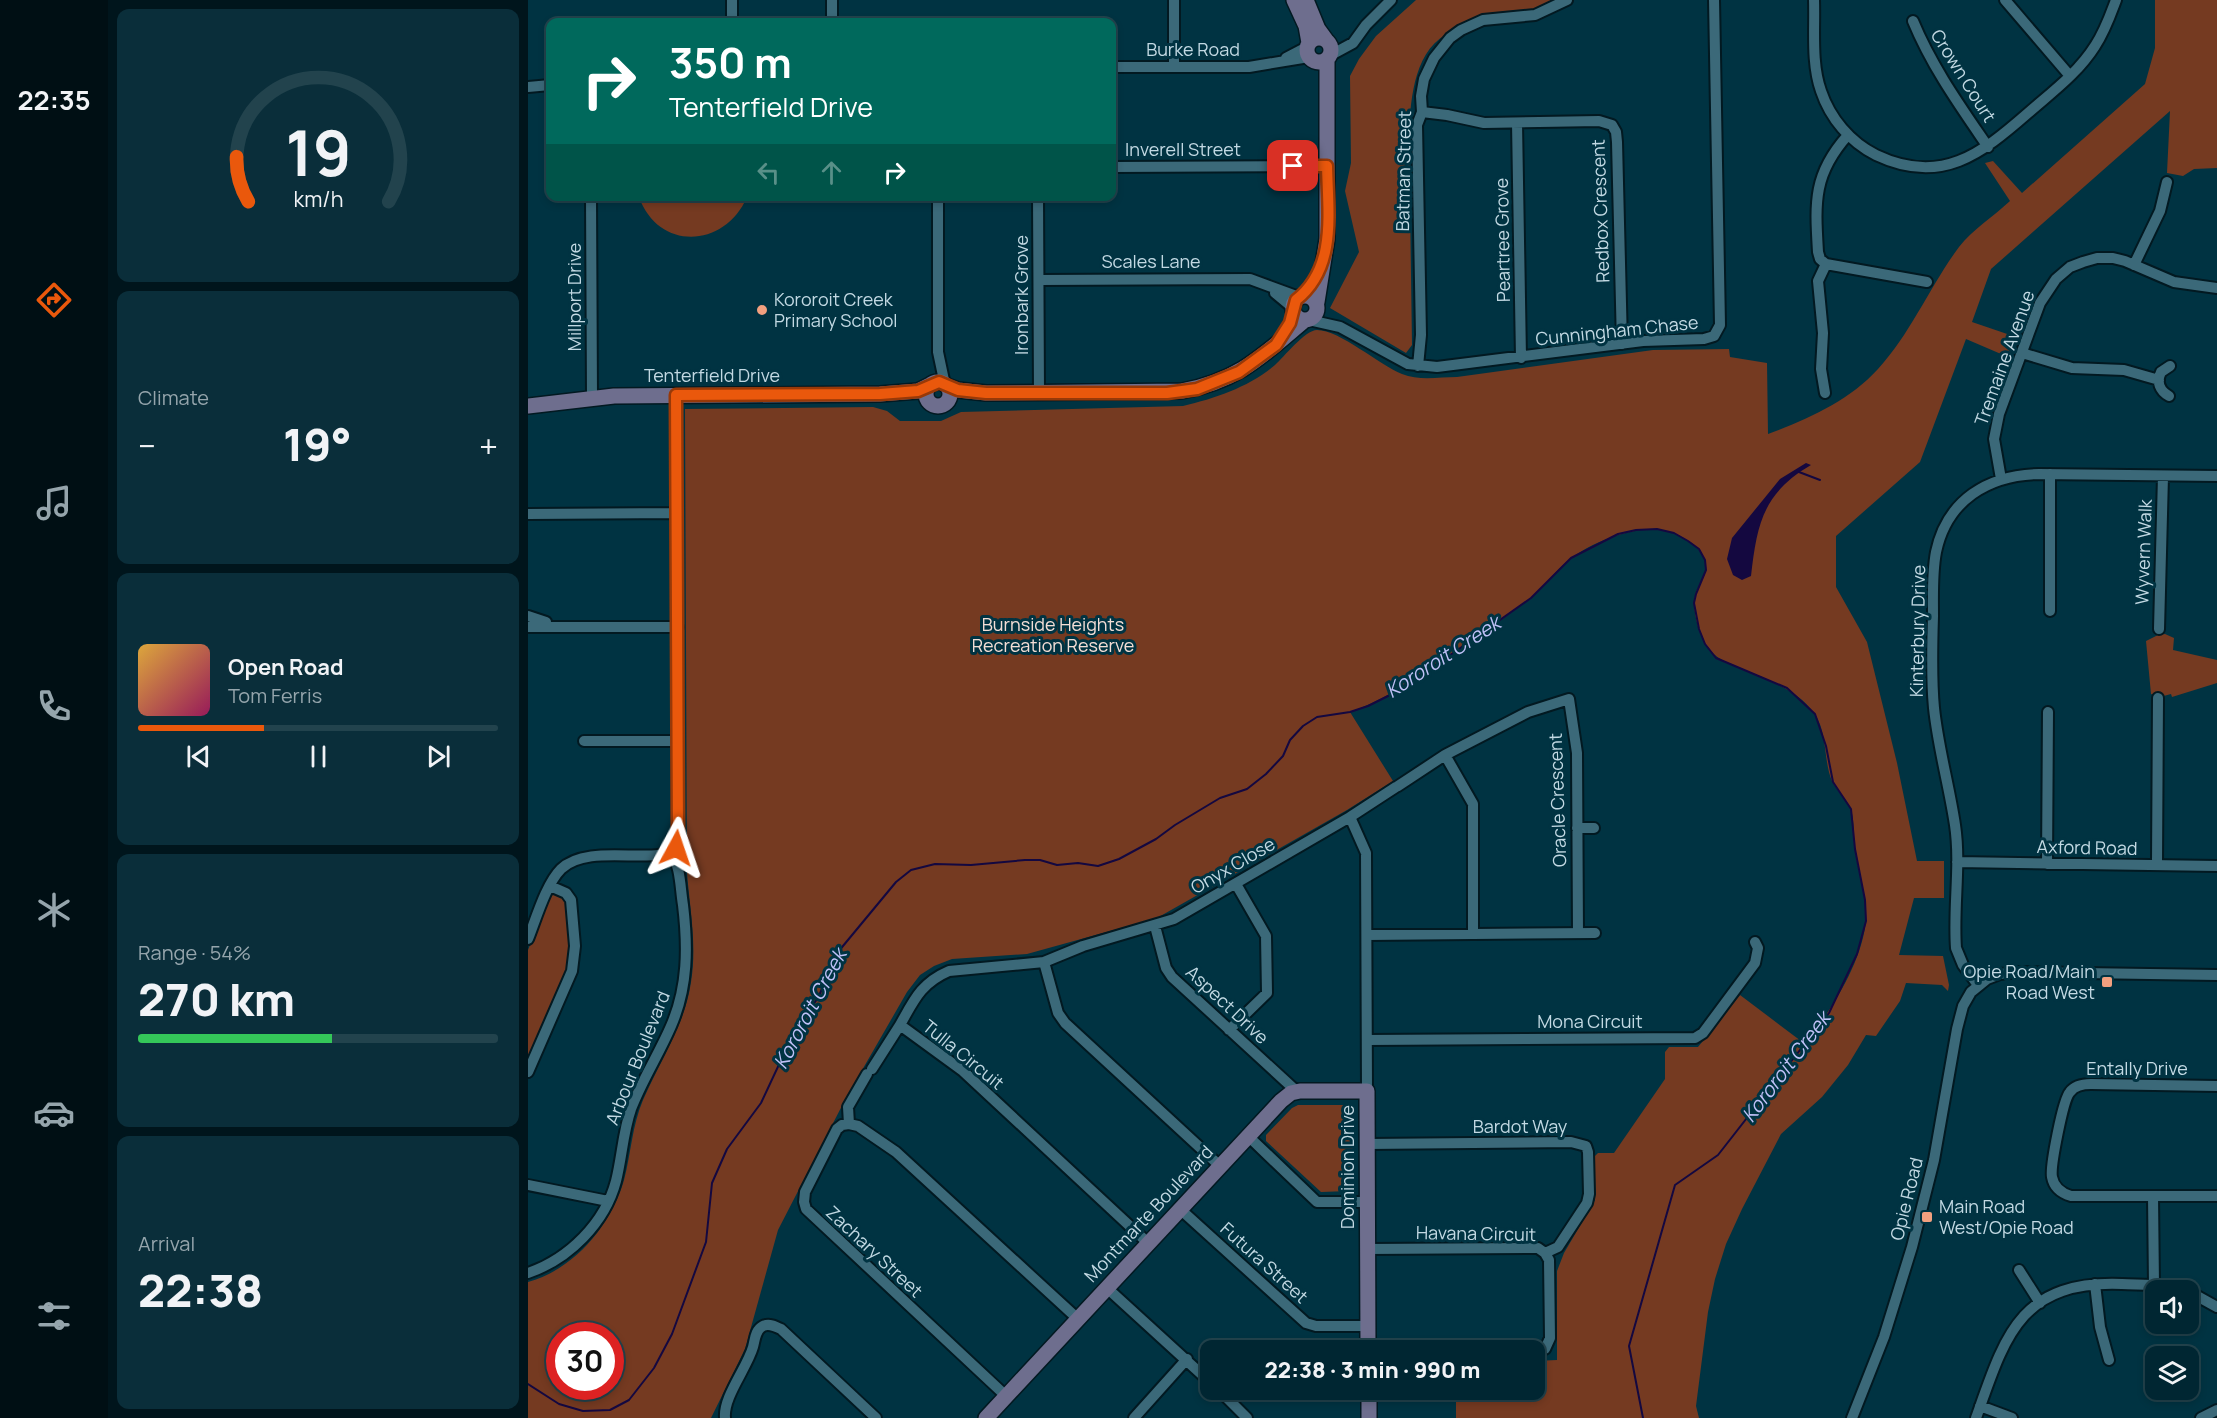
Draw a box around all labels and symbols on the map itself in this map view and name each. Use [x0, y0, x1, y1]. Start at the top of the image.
street label: Crown Court [1926, 24, 2002, 127]
street label: Burke Road [1146, 37, 1240, 61]
street label: Batman Street [1390, 110, 1416, 232]
street label: Inverell Street [1125, 137, 1241, 161]
street label: Redbox Crescent [1585, 139, 1615, 283]
pin [1267, 140, 1318, 191]
street label: Peartree Grove [1489, 178, 1515, 302]
street label: Ironbark Grove [1009, 235, 1033, 355]
street label: Millport Drive [562, 243, 586, 351]
street label: Scales Lane [1101, 249, 1201, 273]
place label: Kororoit Creek Primary School [774, 287, 898, 332]
street label: Tremaine Avenue [1968, 287, 2040, 429]
marker: Kororoit Creek Primary School [755, 303, 769, 317]
street label: Cunningham Chase [1534, 310, 1700, 350]
street label: Tenterfield Drive [644, 363, 780, 387]
street label: Wyvern Walk [2129, 498, 2157, 605]
street label: Kinterbury Drive [1904, 565, 1930, 697]
water label: Kororoit Creek [1380, 608, 1508, 704]
park label: Burnside Heights Recreation Reserve [972, 612, 1134, 657]
street label: Oracle Crescent [1543, 733, 1571, 868]
position arrow [644, 816, 708, 880]
street label: Onyx Close [1186, 831, 1279, 899]
street label: Axford Road [2036, 834, 2138, 860]
water label: Kororoit Creek [767, 941, 854, 1073]
place label: Opie Road/Main Road West [1963, 959, 2095, 1004]
street label: Aspect Drive [1181, 960, 1274, 1049]
marker: Opie Road/Main Road West [2100, 975, 2114, 989]
street label: Arbour Boulevard [599, 987, 675, 1128]
water label: Kororoit Creek [1735, 1003, 1838, 1127]
street label: Mona Circuit [1537, 1009, 1643, 1033]
street label: Tulla Circuit [918, 1014, 1009, 1094]
street label: Entally Drive [2086, 1056, 2188, 1080]
street label: Dominion Drive [1335, 1105, 1359, 1229]
street label: Bardot Way [1473, 1114, 1568, 1138]
street label: Montmarte Boulevard [1079, 1140, 1218, 1287]
street label: Opie Road [1884, 1155, 1928, 1243]
place label: Main Road West/Opie Road [1939, 1194, 2074, 1239]
street label: Zachary Street [821, 1200, 928, 1302]
marker: Main Road West/Opie Road [1920, 1210, 1934, 1224]
street label: Futura Street [1216, 1216, 1314, 1308]
street label: Havana Circuit [1416, 1220, 1536, 1246]
speed limit sign: 30 [546, 1322, 624, 1400]

